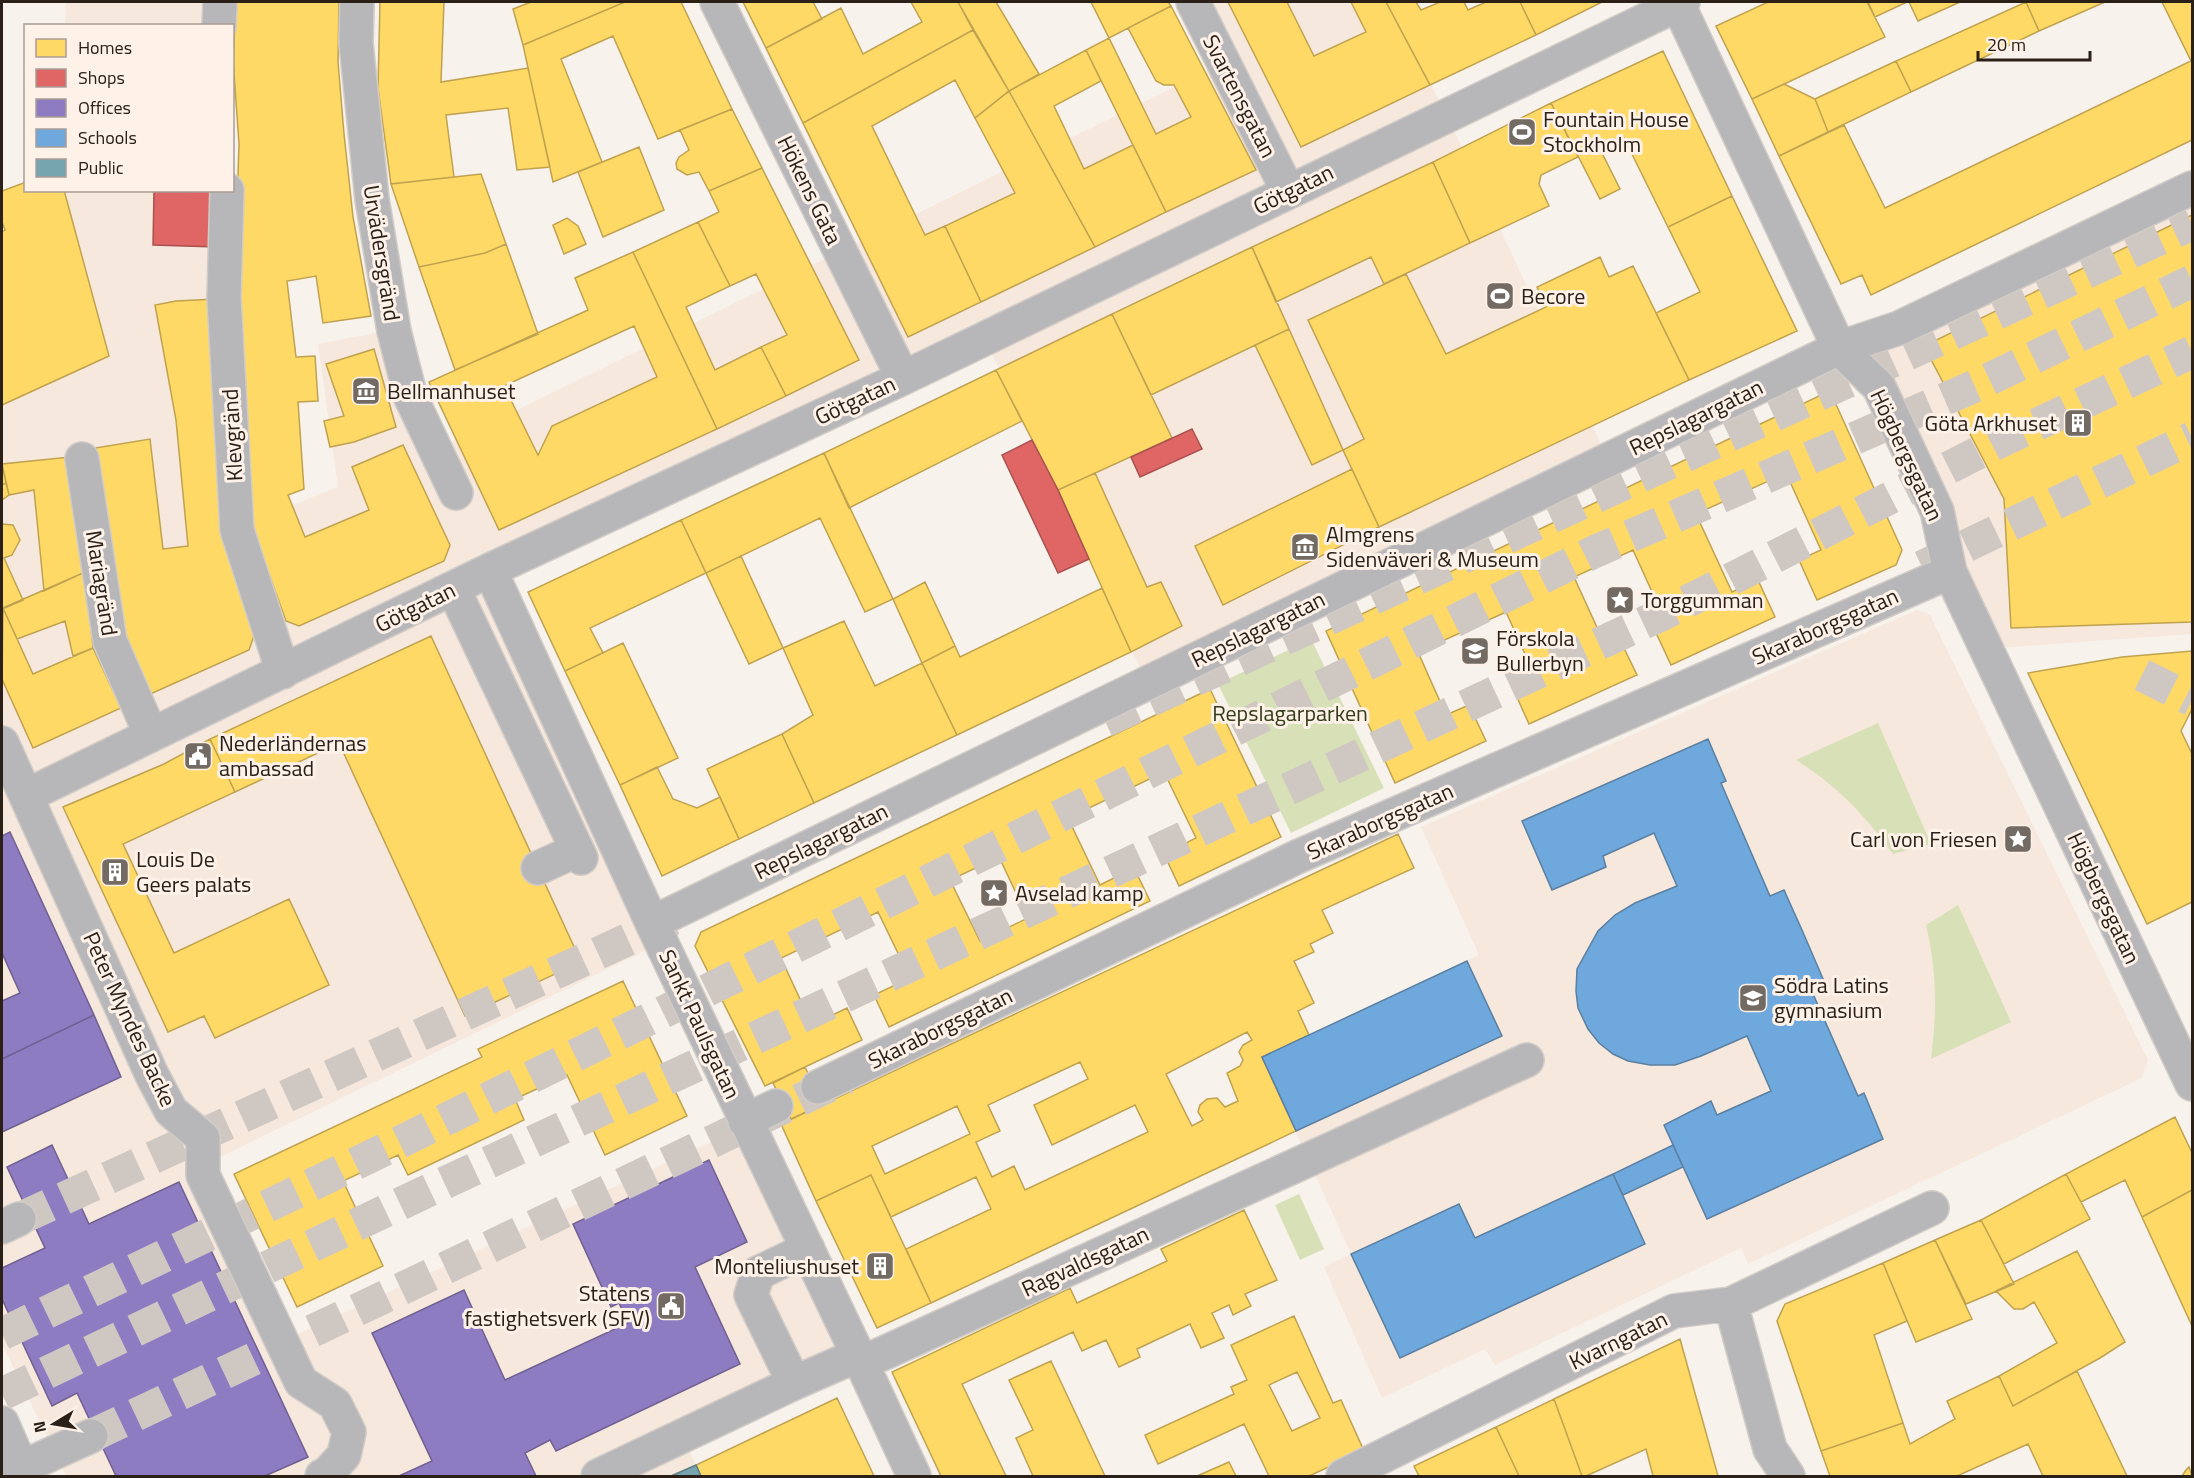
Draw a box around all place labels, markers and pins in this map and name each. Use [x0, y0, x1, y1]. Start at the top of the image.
place label: Fountain House Stockholm [1543, 102, 1689, 161]
sports icon: Fountain House Stockholm [1506, 116, 1538, 148]
place label: Becore [1521, 279, 1585, 313]
sports icon: Becore [1484, 280, 1516, 312]
place label: Bellmanhuset [387, 374, 516, 408]
museum icon: Bellmanhuset [350, 375, 382, 407]
place label: Göta Arkhuset [1925, 406, 2057, 440]
building icon: Göta Arkhuset [2062, 407, 2094, 439]
place label: Almgrens Sidenväveri & Museum [1326, 517, 1539, 576]
museum icon: Almgrens Sidenväveri & Museum [1289, 531, 1321, 563]
place label: Torggumman [1641, 583, 1764, 617]
place icon: Torggumman [1604, 584, 1636, 616]
place label: Förskola Bullerbyn [1496, 621, 1584, 680]
school or university icon: Förskola Bullerbyn [1459, 635, 1491, 667]
place label: Nederländernas ambassad [219, 726, 367, 785]
public building icon: Nederländernas ambassad [182, 740, 214, 772]
place label: Carl von Friesen [1850, 822, 1997, 856]
place icon: Carl von Friesen [2002, 823, 2034, 855]
place label: Louis De Geers palats [136, 842, 251, 901]
building icon: Louis De Geers palats [99, 856, 131, 888]
place label: Avselad kamp [1015, 876, 1144, 910]
place icon: Avselad kamp [978, 877, 1010, 909]
place label: Södra Latins gymnasium [1774, 968, 1889, 1027]
school or university icon: Södra Latins gymnasium [1737, 982, 1769, 1014]
place label: Monteliushuset [714, 1249, 859, 1283]
building icon: Monteliushuset [864, 1250, 896, 1282]
place label: Statens fastighetsverk (SFV) [465, 1276, 650, 1335]
public building icon: Statens fastighetsverk (SFV) [655, 1290, 687, 1322]

